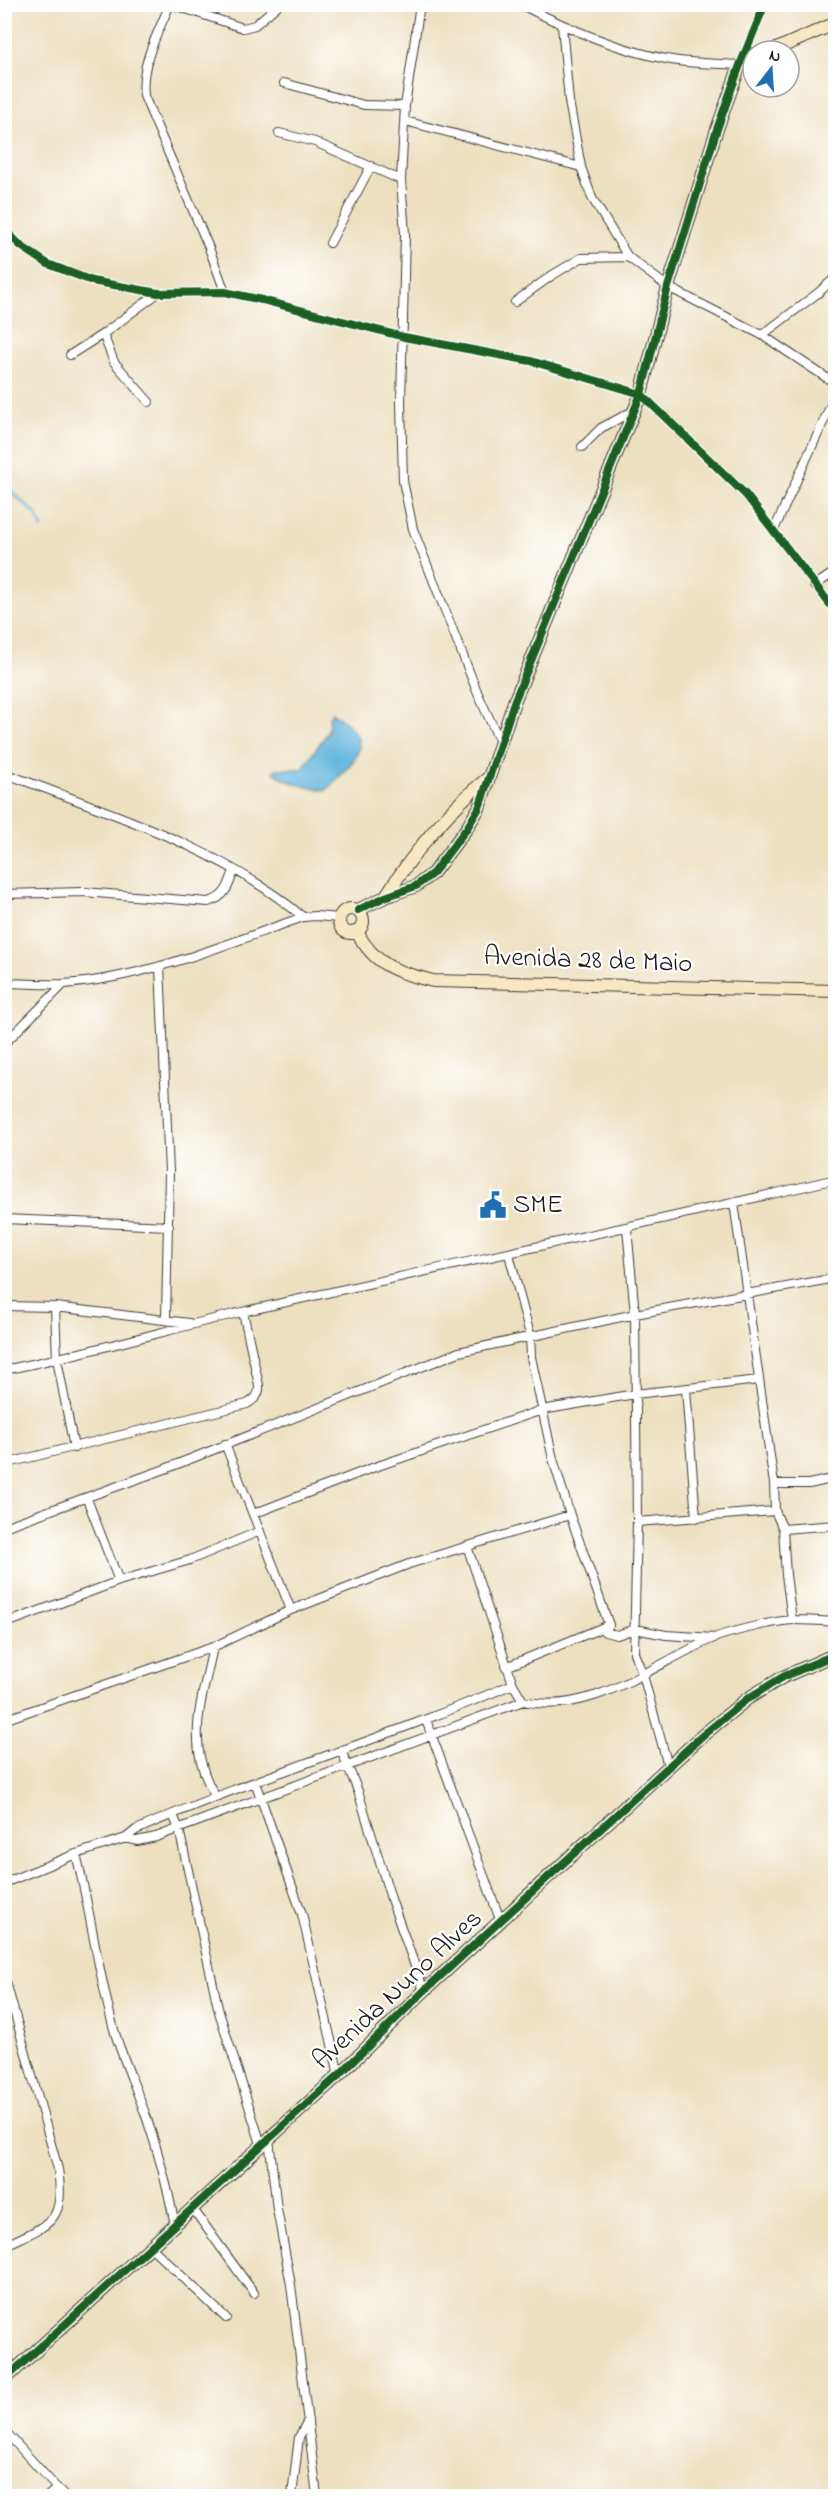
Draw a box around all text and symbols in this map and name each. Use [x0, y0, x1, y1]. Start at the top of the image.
north arrow [741, 39, 801, 99]
text: N [766, 44, 784, 70]
street label: Avenida 28 de Maio [483, 938, 693, 984]
place label: SME [513, 1186, 563, 1225]
public building icon: SME [478, 1190, 508, 1220]
street label: Avenida Nuno Alves [304, 1901, 492, 2079]

